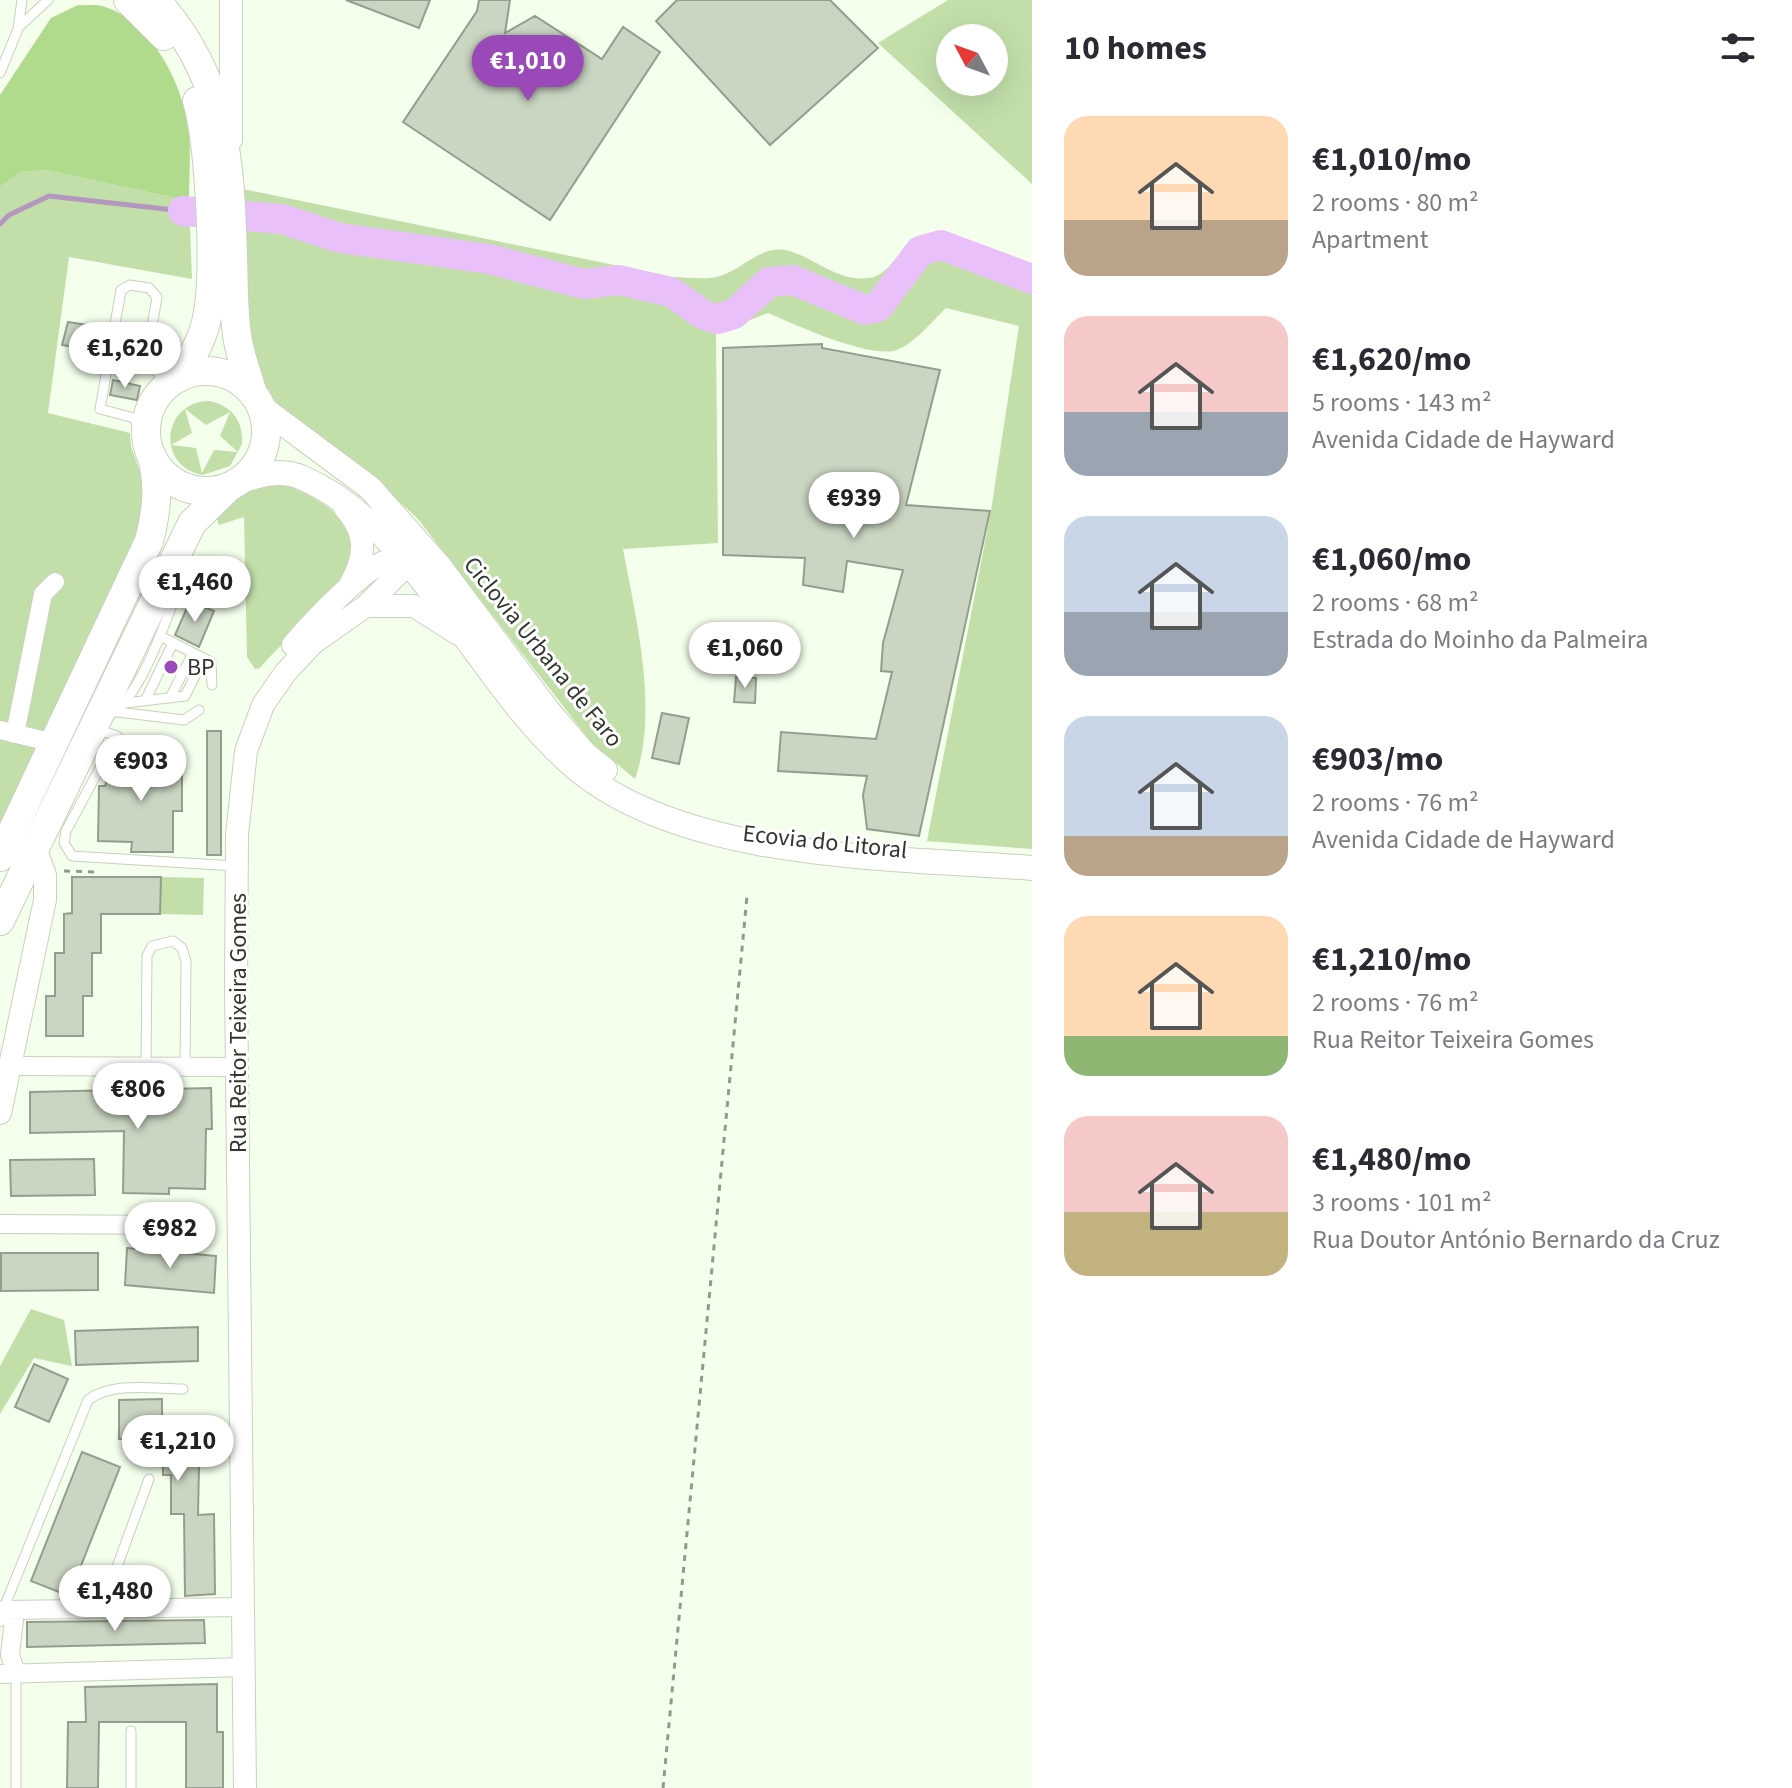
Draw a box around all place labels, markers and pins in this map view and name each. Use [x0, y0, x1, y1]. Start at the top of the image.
pin: €1,010 [463, 35, 593, 103]
pin: €1,620 [60, 322, 190, 390]
pin: €939 [807, 472, 901, 540]
pin: €1,460 [130, 556, 260, 624]
pin: €1,060 [680, 622, 810, 690]
place label: BP [187, 650, 215, 685]
marker: BP [162, 658, 180, 676]
pin: €903 [94, 735, 188, 803]
pin: €806 [91, 1063, 185, 1131]
pin: €982 [123, 1202, 217, 1270]
pin: €1,210 [113, 1415, 243, 1483]
pin: €1,480 [50, 1565, 180, 1633]

